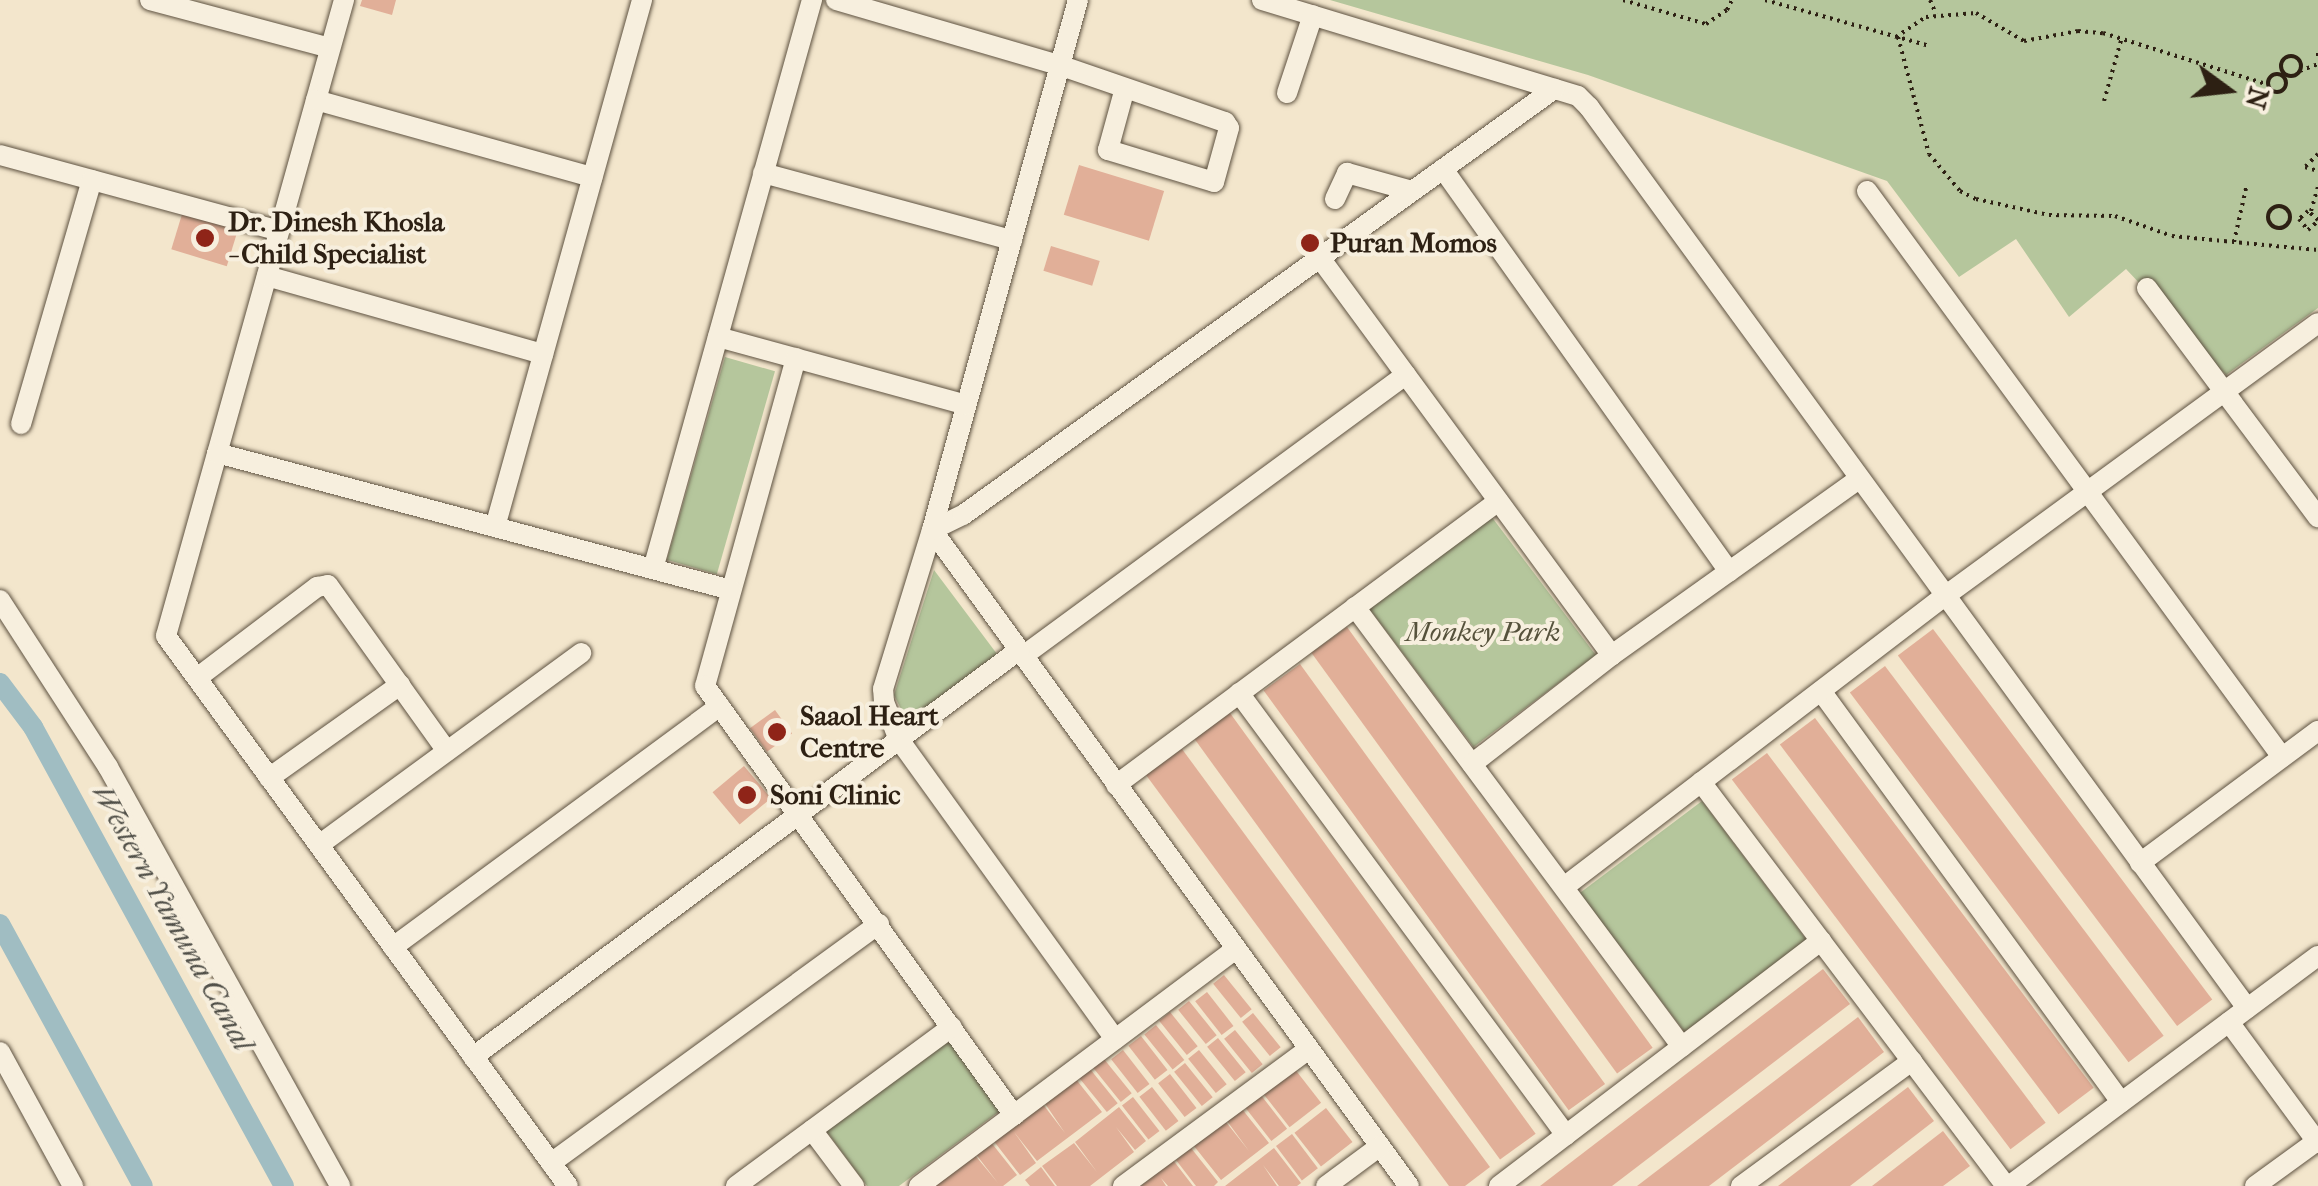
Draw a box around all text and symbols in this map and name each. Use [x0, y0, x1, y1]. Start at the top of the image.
north arrow [2178, 40, 2278, 140]
text: N [2239, 83, 2276, 112]
place label: Dr. Dinesh Khosla - Child Specialist [228, 205, 444, 271]
marker: Dr. Dinesh Khosla - Child Specialist [192, 225, 218, 251]
place label: Puran Momos [1330, 226, 1497, 260]
marker: Puran Momos [1299, 232, 1321, 254]
park label: Monkey Park [1405, 615, 1561, 649]
place label: Saaol Heart Centre [800, 699, 939, 765]
marker: Saaol Heart Centre [764, 719, 790, 745]
water label: Western Yamuna Canal [84, 778, 260, 1058]
place label: Soni Clinic [770, 778, 901, 812]
marker: Soni Clinic [734, 782, 760, 808]

